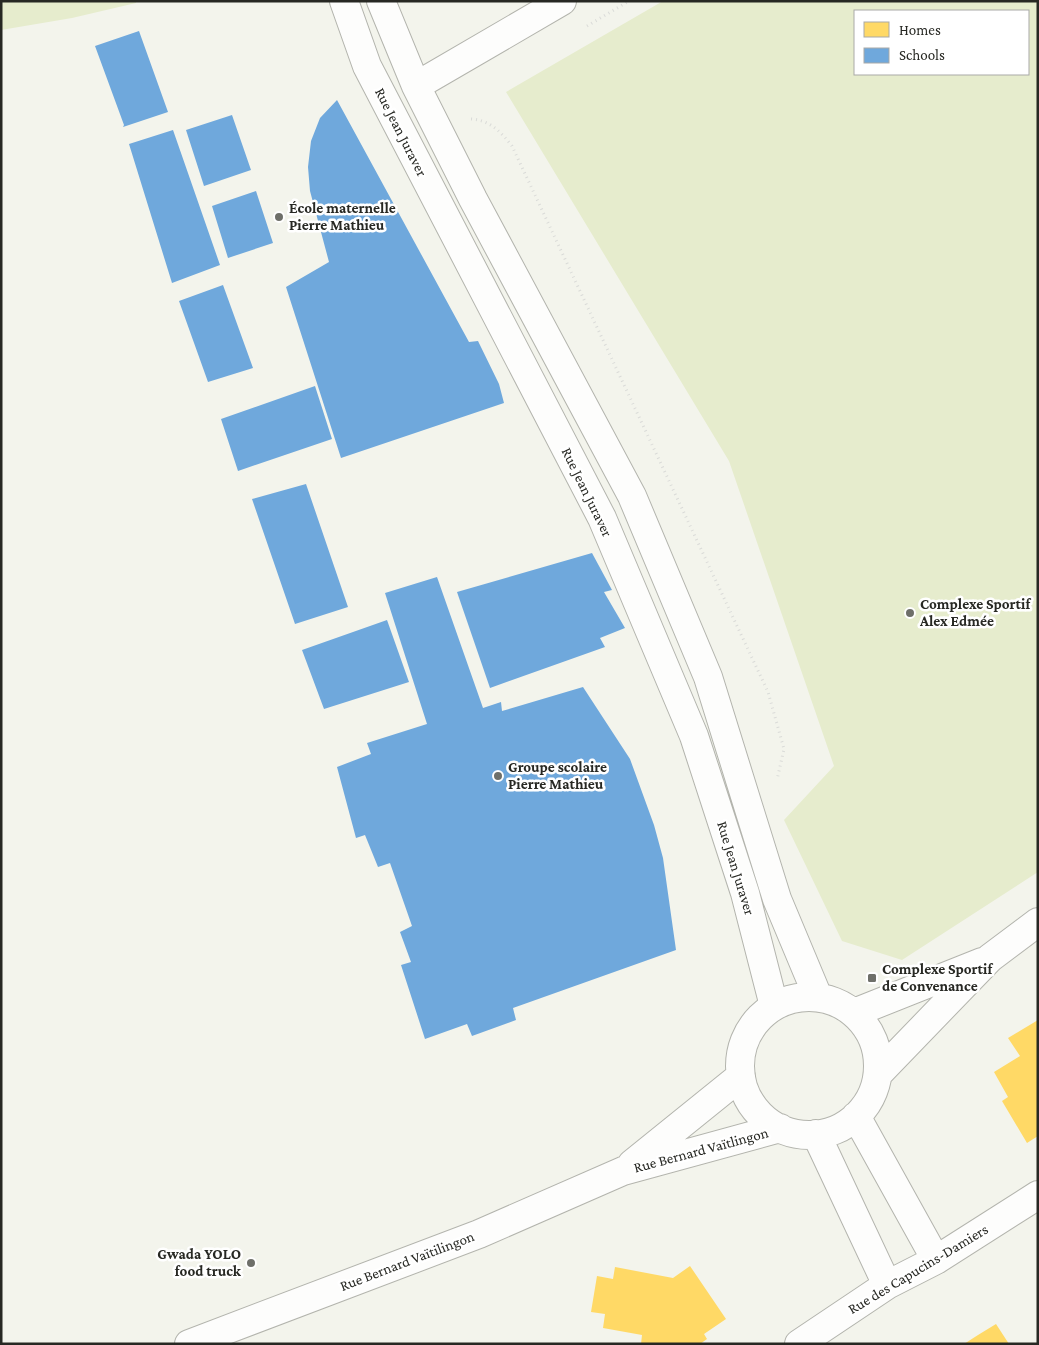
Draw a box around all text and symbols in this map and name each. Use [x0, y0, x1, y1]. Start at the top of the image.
legend [854, 10, 1029, 75]
text: Homes [899, 22, 941, 38]
text: Schools [899, 47, 945, 63]
street label: Rue Jean Juraver [371, 85, 431, 180]
place label: École maternelle Pierre Mathieu [289, 200, 396, 233]
marker: École maternelle Pierre Mathieu [273, 211, 285, 223]
street label: Rue Jean Juraver [558, 445, 616, 540]
place label: Complexe Sportif Alex Edmée [919, 596, 1031, 629]
marker: Complexe Sportif Alex Edmée [904, 607, 916, 619]
place label: Groupe scolaire Pierre Mathieu [508, 759, 607, 792]
marker: Groupe scolaire Pierre Mathieu [492, 770, 504, 782]
street label: Rue Jean Juraver [713, 819, 758, 918]
place label: Complexe Sportif de Convenance [882, 961, 993, 994]
marker: Complexe Sportif de Convenance [866, 972, 878, 984]
street label: Rue Bernard Vaïtlingon [632, 1124, 770, 1177]
street label: Rue des Capucins-Damiers [845, 1221, 991, 1318]
street label: Rue Bernard Vaïtilingon [338, 1228, 477, 1295]
place label: Gwada YOLO food truck [157, 1246, 242, 1279]
marker: Gwada YOLO food truck [245, 1257, 257, 1269]

